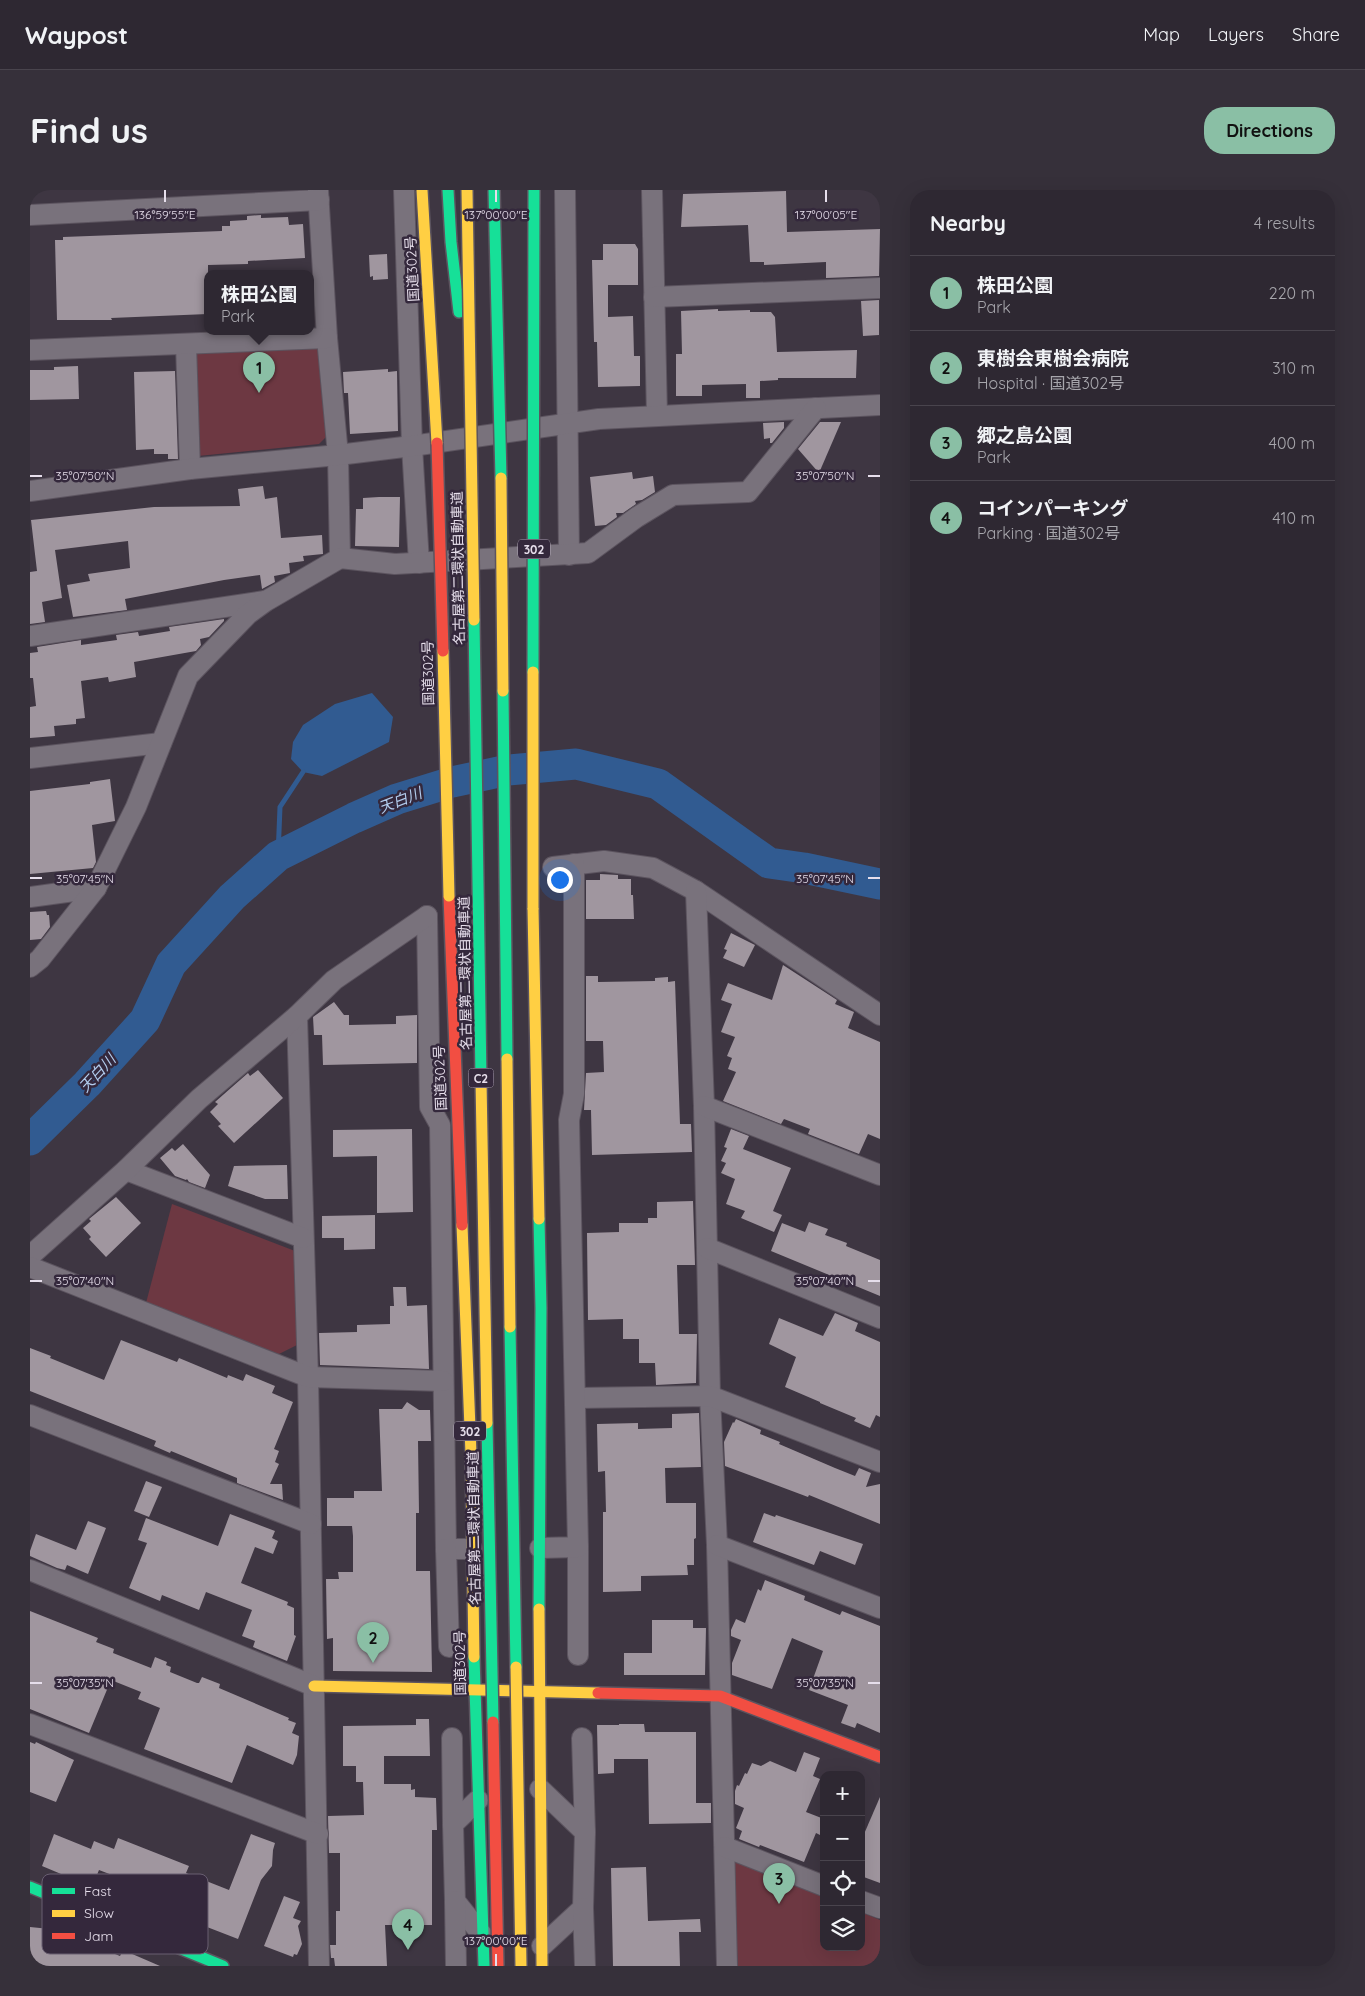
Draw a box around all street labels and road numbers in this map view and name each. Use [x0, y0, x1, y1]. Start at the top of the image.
street label: 国道302号 [401, 236, 423, 302]
street label: 名古屋第二環状自動車道 [448, 491, 468, 645]
road number: 302 [518, 539, 550, 558]
street label: 国道302号 [418, 640, 438, 706]
street label: 名古屋第二環状自動車道 [455, 896, 475, 1050]
street label: 国道302号 [430, 1045, 450, 1111]
road number: C2 [468, 1068, 494, 1088]
road number: 302 [454, 1422, 486, 1440]
street label: 名古屋第二環状自動車道 [464, 1451, 484, 1605]
street label: 国道302号 [450, 1630, 470, 1696]

